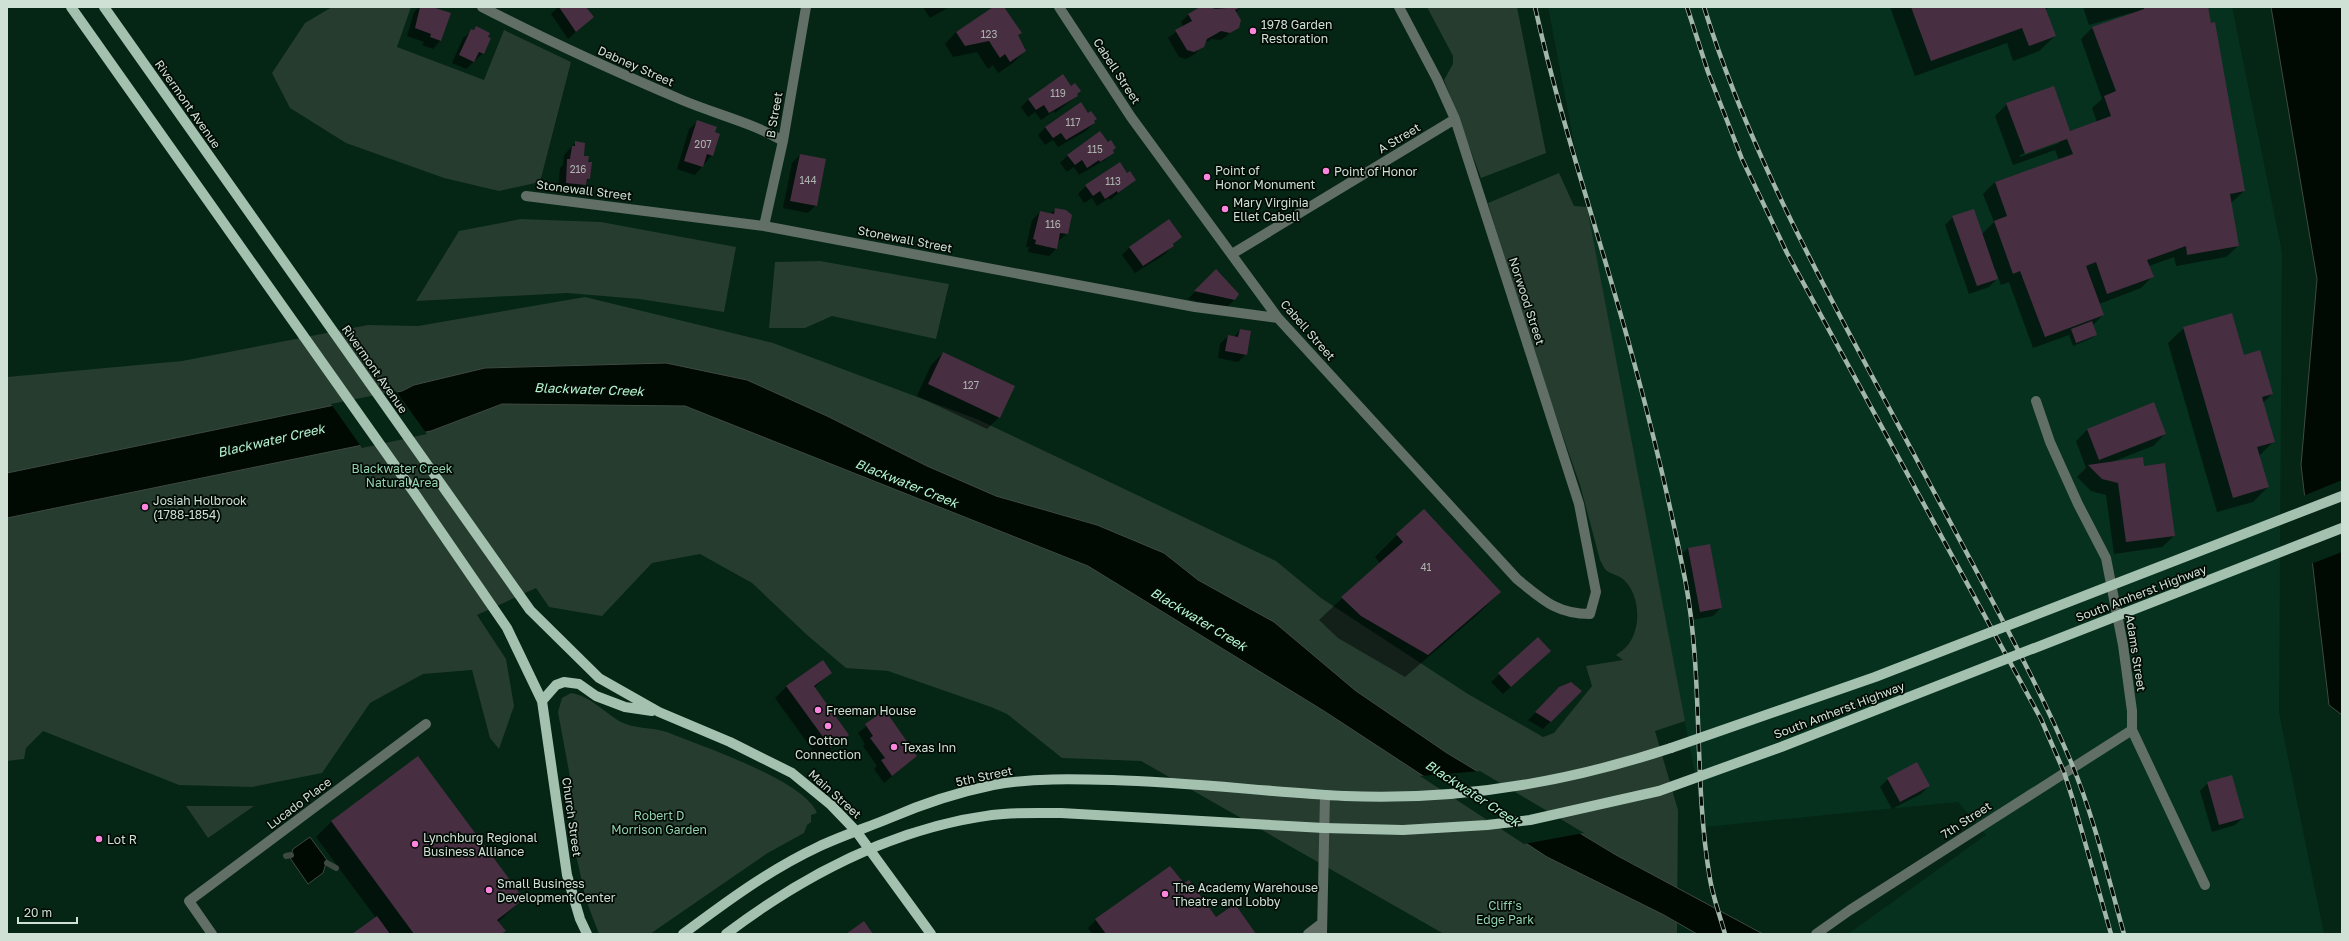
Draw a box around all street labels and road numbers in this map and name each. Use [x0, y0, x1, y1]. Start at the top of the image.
street label: Cabell Street [1090, 35, 1144, 107]
street label: Dabney Street [596, 42, 677, 90]
street label: Rivermont Avenue [152, 57, 224, 151]
street label: B Street [763, 91, 785, 139]
street label: A Street [1375, 119, 1423, 156]
street label: Stonewall Street [535, 177, 633, 203]
street label: Stonewall Street [856, 222, 954, 256]
street label: Norwood Street [1506, 255, 1548, 347]
street label: Cabell Street [1278, 297, 1339, 364]
street label: Rivermont Avenue [339, 322, 411, 416]
street label: South Amherst Highway [2073, 561, 2209, 625]
street label: Adams Street [2123, 614, 2150, 693]
street label: South Amherst Highway [1771, 678, 1907, 742]
street label: 5th Street [954, 763, 1014, 789]
street label: Main Street [805, 766, 865, 822]
street label: Lucado Place [264, 774, 334, 832]
street label: Church Street [559, 776, 585, 858]
street label: 7th Street [1938, 798, 1994, 842]

